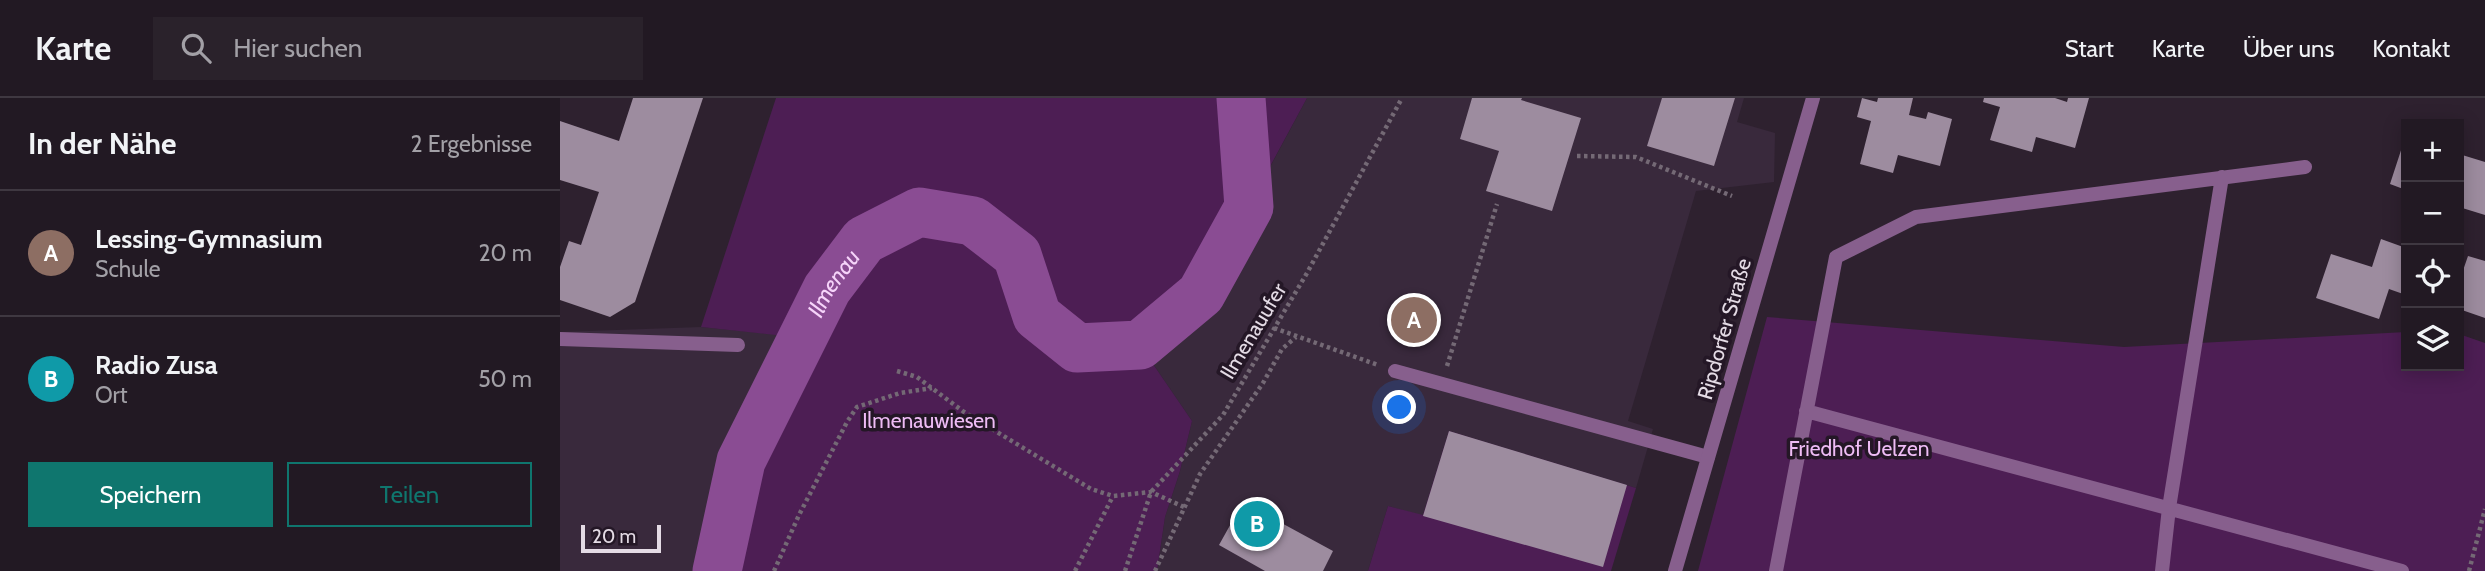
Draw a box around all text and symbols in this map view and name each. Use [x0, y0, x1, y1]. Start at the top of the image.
search box [153, 17, 643, 80]
text: Karte [35, 28, 111, 68]
icon: search [177, 29, 215, 67]
text: Hier suchen [233, 32, 362, 64]
text: Start [2065, 34, 2114, 63]
text: Karte [2152, 34, 2205, 63]
text: Über uns [2243, 34, 2334, 63]
text: Kontakt [2372, 34, 2450, 63]
map controls [2401, 119, 2464, 371]
button: + [2401, 119, 2464, 182]
text: In der Nähe [28, 125, 177, 162]
text: 2 Ergebnisse [411, 130, 532, 158]
button: − [2401, 182, 2464, 245]
text: Lessing-Gymnasium [95, 223, 323, 255]
text: A [44, 239, 58, 267]
text: 20 m [479, 239, 532, 267]
water label: Ilmenau [801, 244, 866, 322]
button: locate [2401, 245, 2464, 308]
text: Schule [95, 255, 160, 283]
street label: Ripdorfer Straße [1692, 255, 1756, 402]
street label: Ilmenauufer [1215, 278, 1292, 383]
pin: A [1391, 294, 1437, 346]
button: layers [2401, 308, 2464, 371]
text: Radio Zusa [95, 349, 218, 381]
text: B [44, 365, 58, 393]
text: 50 m [478, 365, 532, 393]
text: Ort [95, 381, 128, 409]
your location [1382, 390, 1416, 424]
park label: Ilmenauwiesen [862, 408, 996, 433]
park label: Friedhof Uelzen [1789, 436, 1929, 461]
button: Speichern [28, 462, 273, 527]
button: Teilen [287, 462, 532, 527]
pin: B [1234, 498, 1280, 550]
scale bar [581, 522, 662, 554]
text: 20 m [592, 525, 636, 548]

